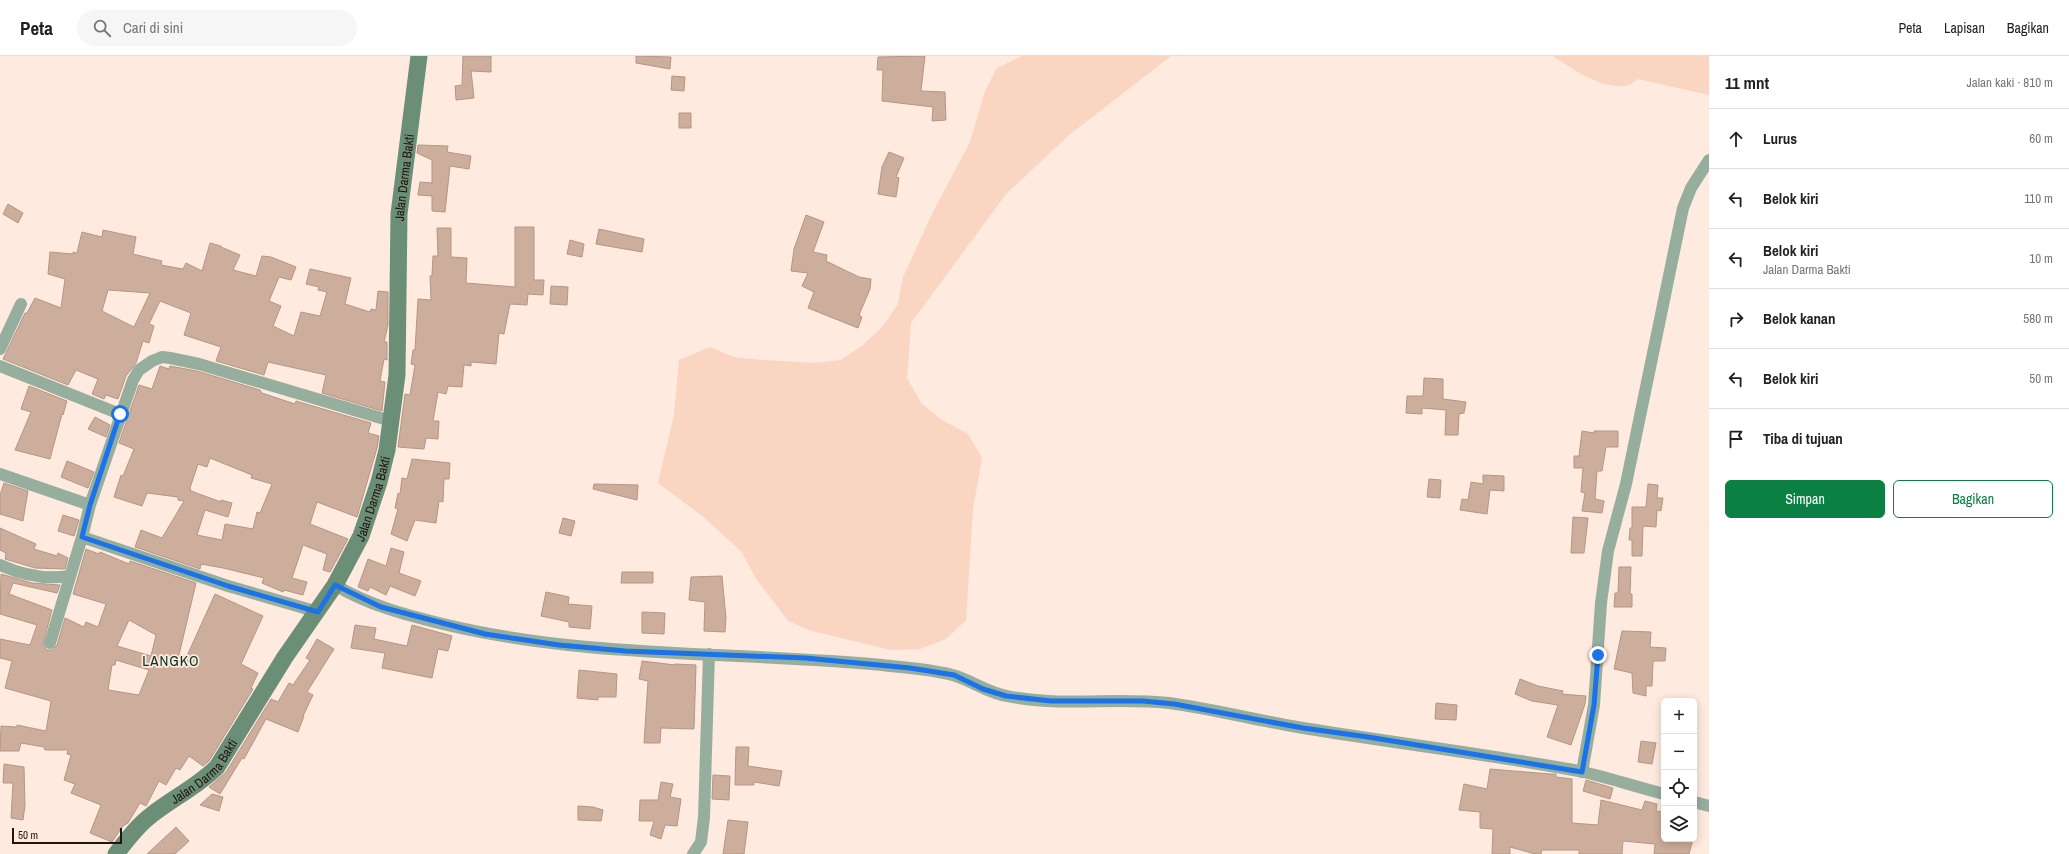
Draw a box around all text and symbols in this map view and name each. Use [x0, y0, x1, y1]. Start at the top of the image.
search box [77, 10, 357, 46]
text: Peta [20, 15, 53, 41]
icon: search [91, 17, 113, 39]
text: Cari di sini [123, 17, 183, 38]
text: Peta [1898, 19, 1922, 37]
text: Lapisan [1944, 19, 1985, 37]
text: Bagikan [2007, 19, 2049, 37]
text: 11 mnt [1725, 71, 1769, 94]
text: Jalan kaki · 810 m [1966, 74, 2053, 91]
icon: ahead [1725, 128, 1747, 150]
text: Lurus [1763, 128, 1797, 149]
text: 60 m [2029, 130, 2053, 147]
street label: Jalan Darma Bakti [391, 133, 418, 221]
icon: left [1725, 188, 1747, 210]
text: Belok kiri [1763, 188, 1818, 209]
text: 110 m [2024, 190, 2053, 207]
text: Belok kiri [1763, 240, 1818, 261]
icon: left [1725, 248, 1747, 270]
text: 10 m [2029, 250, 2053, 267]
text: Jalan Darma Bakti [1763, 261, 1851, 278]
icon: right [1725, 308, 1747, 330]
text: Belok kanan [1763, 308, 1835, 329]
text: 580 m [2023, 310, 2053, 327]
icon: left [1725, 368, 1747, 390]
text: Belok kiri [1763, 368, 1818, 389]
text: 50 m [2029, 370, 2053, 387]
route start [111, 405, 129, 423]
icon: arrive [1725, 428, 1747, 450]
text: Tiba di tujuan [1763, 428, 1843, 449]
street label: Jalan Darma Bakti [352, 454, 394, 544]
button: Simpan [1725, 480, 1885, 518]
button: Bagikan [1893, 480, 2053, 518]
route end [1589, 646, 1607, 664]
district label: LANGKO [142, 650, 200, 671]
map controls [1661, 698, 1697, 842]
button: + [1661, 698, 1697, 734]
button: − [1661, 734, 1697, 770]
street label: Jalan Darma Bakti [168, 736, 241, 808]
button: locate [1661, 770, 1697, 806]
button: layers [1661, 806, 1697, 842]
scale bar [12, 826, 122, 845]
text: 50 m [18, 828, 38, 842]

